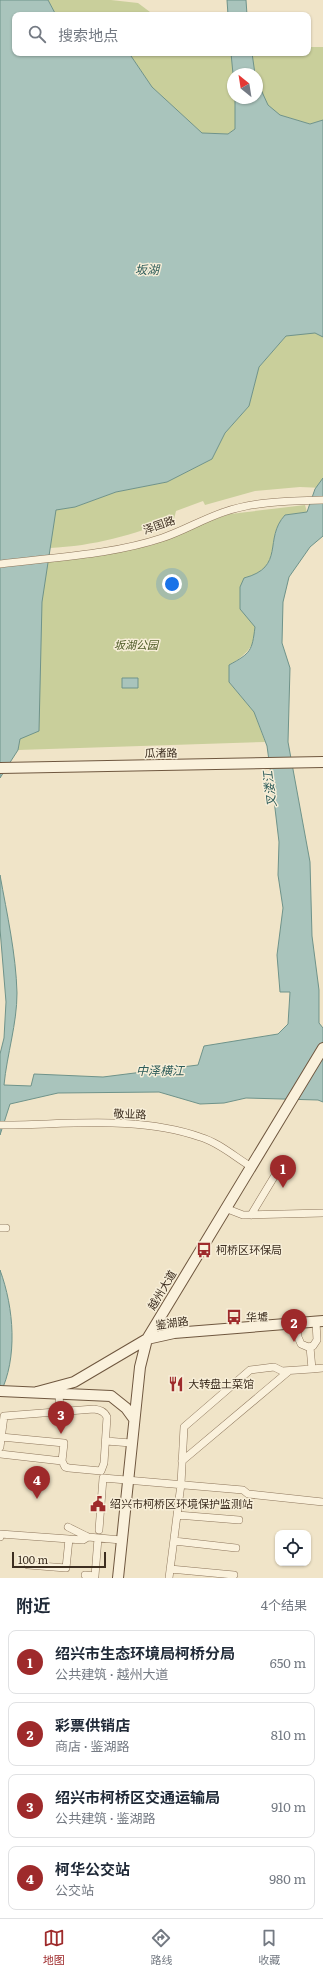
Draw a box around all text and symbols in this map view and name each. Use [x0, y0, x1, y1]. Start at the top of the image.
search box [12, 12, 311, 56]
icon: search [26, 23, 48, 45]
text: 搜索地点 [58, 23, 118, 46]
north arrow [227, 68, 263, 104]
water label: 坂湖 [135, 260, 161, 278]
street label: 泽国路 [140, 511, 177, 537]
your location [162, 574, 182, 594]
park label: 坂湖公园 [114, 636, 160, 652]
street label: 瓜渚路 [144, 744, 178, 760]
water label: 叉溇江 [258, 768, 280, 808]
water label: 中泽横江 [136, 1061, 186, 1079]
street label: 敬业路 [113, 1104, 147, 1122]
pin: 1 [270, 1155, 296, 1188]
bus stop icon: 柯桥区环保局 [195, 1241, 213, 1259]
place label: 柯桥区环保局 [216, 1241, 282, 1257]
street label: 越州大道 [143, 1267, 179, 1312]
bus stop icon: 华墟 [225, 1308, 243, 1326]
place label: 华墟 [246, 1308, 268, 1324]
pin: 2 [281, 1309, 307, 1342]
street label: 鉴湖路 [154, 1312, 189, 1332]
restaurant icon: 大转盘土菜馆 [167, 1375, 185, 1393]
place label: 大转盘土菜馆 [188, 1375, 254, 1391]
pin: 3 [48, 1401, 74, 1434]
pin: 4 [24, 1466, 50, 1499]
public building icon: 绍兴市柯桥区环境保护监测站 [89, 1495, 107, 1513]
place label: 绍兴市柯桥区环境保护监测站 [110, 1495, 253, 1511]
map controls [275, 1530, 311, 1566]
button: locate [275, 1530, 311, 1566]
scale bar [12, 1550, 106, 1569]
text: 100 m [18, 1551, 48, 1567]
text: 附近 [16, 1592, 50, 1617]
text: 4个结果 [261, 1595, 307, 1614]
text: 绍兴市生态环境局柯桥分局 [55, 1641, 235, 1664]
text: 1 [27, 1653, 33, 1672]
text: 650 m [270, 1653, 306, 1672]
text: 公共建筑 · 越州大道 [55, 1664, 169, 1683]
text: 彩票供销店 [55, 1713, 130, 1736]
text: 2 [27, 1725, 33, 1744]
text: 810 m [271, 1725, 306, 1744]
text: 商店 · 鉴湖路 [55, 1736, 130, 1755]
text: 绍兴市柯桥区交通运输局 [55, 1785, 220, 1808]
text: 3 [26, 1797, 34, 1816]
text: 910 m [271, 1797, 306, 1816]
text: 公共建筑 · 鉴湖路 [55, 1808, 156, 1827]
text: 柯华公交站 [55, 1857, 130, 1880]
text: 4 [26, 1869, 34, 1888]
text: 980 m [269, 1869, 306, 1888]
text: 公交站 [55, 1880, 94, 1899]
tab: 地图 [43, 1927, 65, 1967]
tab: 路线 [150, 1927, 172, 1967]
tab: 收藏 [258, 1927, 280, 1967]

